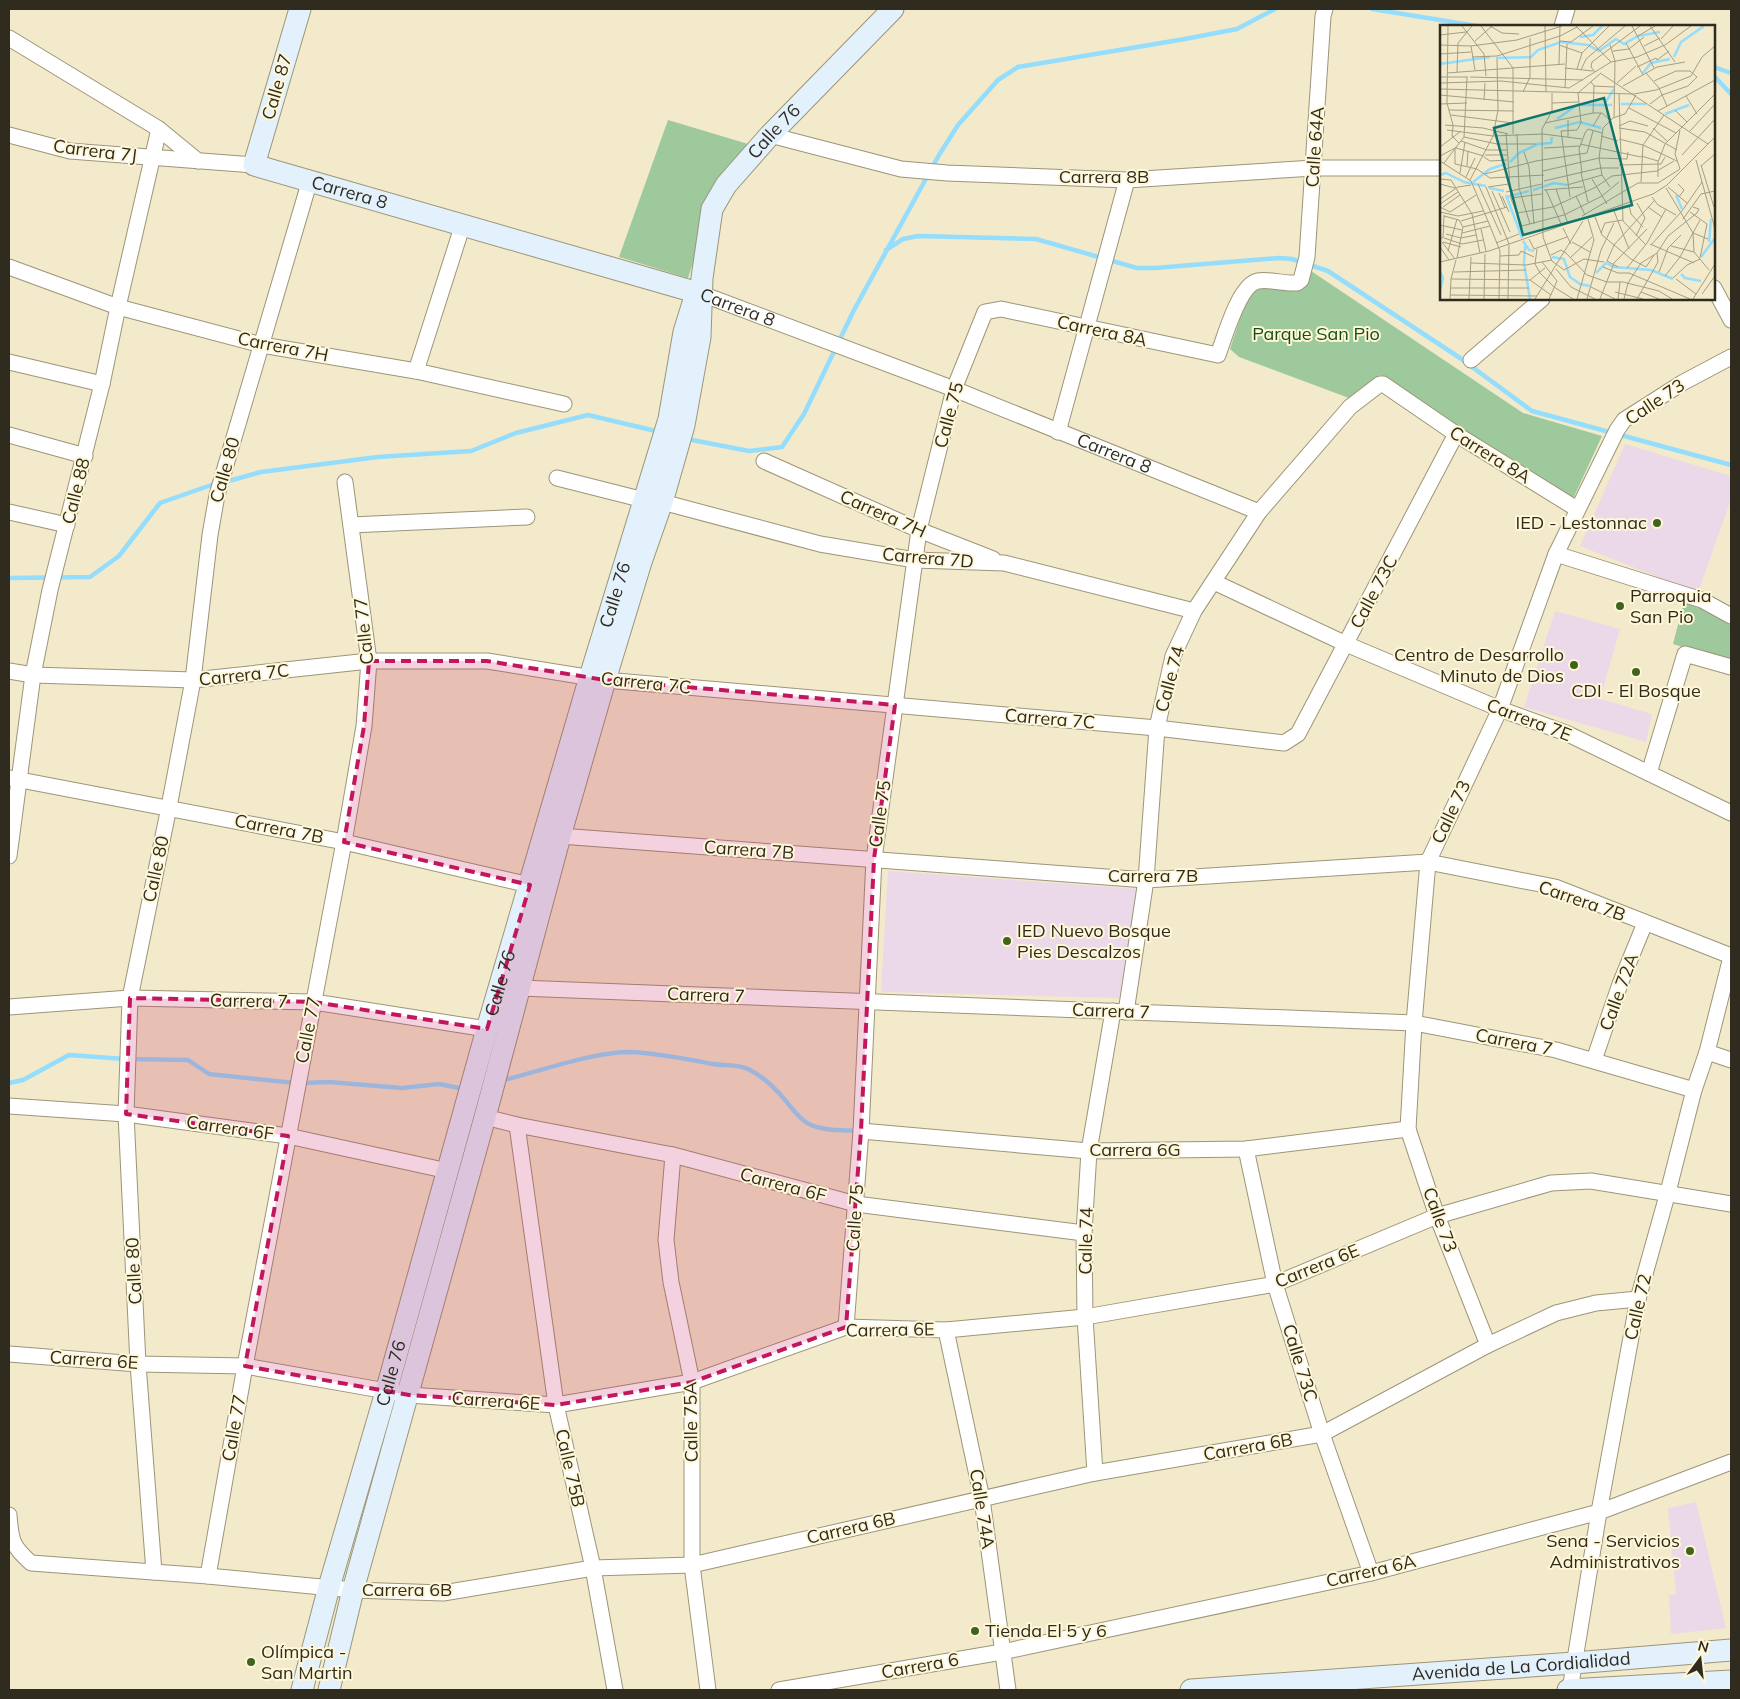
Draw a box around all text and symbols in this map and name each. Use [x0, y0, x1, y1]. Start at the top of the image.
inset map [1440, 25, 1715, 300]
street label: Calle 87 [256, 51, 297, 122]
street label: Calle 76 [742, 99, 805, 164]
street label: Calle 64A [1300, 106, 1329, 188]
street label: Carrera 7J [52, 134, 138, 167]
street label: Carrera 8B [1059, 165, 1149, 188]
street label: Carrera 8 [309, 170, 390, 214]
street label: Carrera 8 [697, 282, 778, 332]
street label: Carrera 8A [1055, 310, 1149, 351]
park label: Parque San Pio [1252, 322, 1380, 345]
street label: Carrera 7H [236, 326, 330, 367]
street label: Calle 73 [1620, 373, 1689, 430]
street label: Calle 75 [929, 379, 968, 450]
street label: Carrera 8A [1445, 421, 1535, 489]
street label: Carrera 8 [1074, 428, 1155, 478]
street label: Calle 80 [204, 434, 245, 505]
street label: Calle 88 [56, 455, 95, 526]
street label: Carrera 7H [836, 484, 930, 543]
place label: IED - Lestonnac [1516, 511, 1647, 534]
marker: IED - Lestonnac [1651, 517, 1663, 529]
street label: Carrera 7D [881, 542, 975, 573]
street label: Calle 73C [1345, 551, 1402, 632]
street label: Calle 76 [594, 559, 636, 630]
place label: Parroquia San Pio [1630, 584, 1712, 628]
street label: Calle 77 [349, 596, 378, 666]
marker: Parroquia San Pio [1614, 600, 1626, 612]
street label: Calle 74 [1150, 643, 1189, 714]
place label: Centro de Desarrollo Minuto de Dios [1394, 643, 1564, 687]
street label: Carrera 7C [198, 658, 290, 691]
marker: Centro de Desarrollo Minuto de Dios [1568, 659, 1580, 671]
street label: Carrera 7C [600, 666, 692, 699]
marker: CDI - El Bosque [1630, 666, 1642, 678]
place label: CDI - El Bosque [1571, 679, 1701, 702]
street label: Carrera 7E [1484, 693, 1575, 746]
street label: Carrera 7C [1004, 703, 1096, 734]
street label: Calle 73 [1426, 776, 1475, 847]
street label: Calle 75 [863, 779, 896, 849]
street label: Carrera 7B [232, 809, 326, 848]
street label: Calle 80 [137, 834, 174, 904]
street label: Carrera 7B [703, 835, 795, 864]
street label: Carrera 7B [1108, 864, 1198, 887]
street label: Carrera 7B [1536, 875, 1629, 926]
place label: IED Nuevo Bosque Pies Descalzos [1017, 919, 1171, 963]
marker: IED Nuevo Bosque Pies Descalzos [1001, 935, 1013, 947]
street label: Calle 76 [479, 948, 520, 1019]
street label: Calle 72A [1594, 950, 1643, 1034]
street label: Carrera 7 [666, 982, 746, 1007]
street label: Carrera 7 [210, 988, 288, 1013]
street label: Calle 77 [290, 995, 325, 1065]
street label: Carrera 7 [1071, 998, 1151, 1023]
street label: Carrera 7 [1473, 1023, 1555, 1060]
street label: Carrera 6F [185, 1110, 275, 1145]
street label: Carrera 6G [1089, 1138, 1181, 1161]
street label: Carrera 6F [737, 1162, 829, 1207]
street label: Calle 75 [841, 1183, 868, 1252]
street label: Calle 73 [1418, 1184, 1463, 1255]
street label: Calle 74 [1073, 1207, 1098, 1275]
street label: Calle 80 [120, 1237, 147, 1305]
street label: Carrera 6E [1271, 1238, 1362, 1293]
street label: Calle 72 [1619, 1271, 1656, 1342]
street label: Carrera 6E [845, 1317, 935, 1342]
street label: Calle 73C [1278, 1321, 1323, 1404]
street label: Calle 76 [370, 1338, 411, 1409]
street label: Carrera 6E [49, 1345, 139, 1374]
street label: Calle 75A [678, 1381, 703, 1463]
street label: Carrera 6E [451, 1386, 541, 1415]
street label: Calle 77 [216, 1393, 251, 1463]
street label: Calle 75B [550, 1426, 591, 1509]
street label: Carrera 6B [1201, 1427, 1294, 1466]
street label: Calle 74A [965, 1467, 1000, 1551]
street label: Carrera 6B [804, 1506, 898, 1549]
place label: Sena - Servicios Administrativos [1546, 1529, 1680, 1573]
marker: Sena - Servicios Administrativos [1684, 1545, 1696, 1557]
street label: Carrera 6A [1324, 1549, 1418, 1592]
street label: Carrera 6B [362, 1578, 452, 1601]
place label: Tienda El 5 y 6 [985, 1619, 1107, 1642]
marker: Tienda El 5 y 6 [969, 1625, 981, 1637]
north arrow [1675, 1634, 1725, 1684]
text: N [1696, 1636, 1711, 1657]
place label: Olímpica - San Martin [261, 1640, 353, 1684]
street label: Avenida de La Cordialidad [1411, 1646, 1631, 1685]
street label: Carrera 6 [879, 1647, 960, 1684]
marker: Olímpica - San Martin [245, 1656, 257, 1668]

